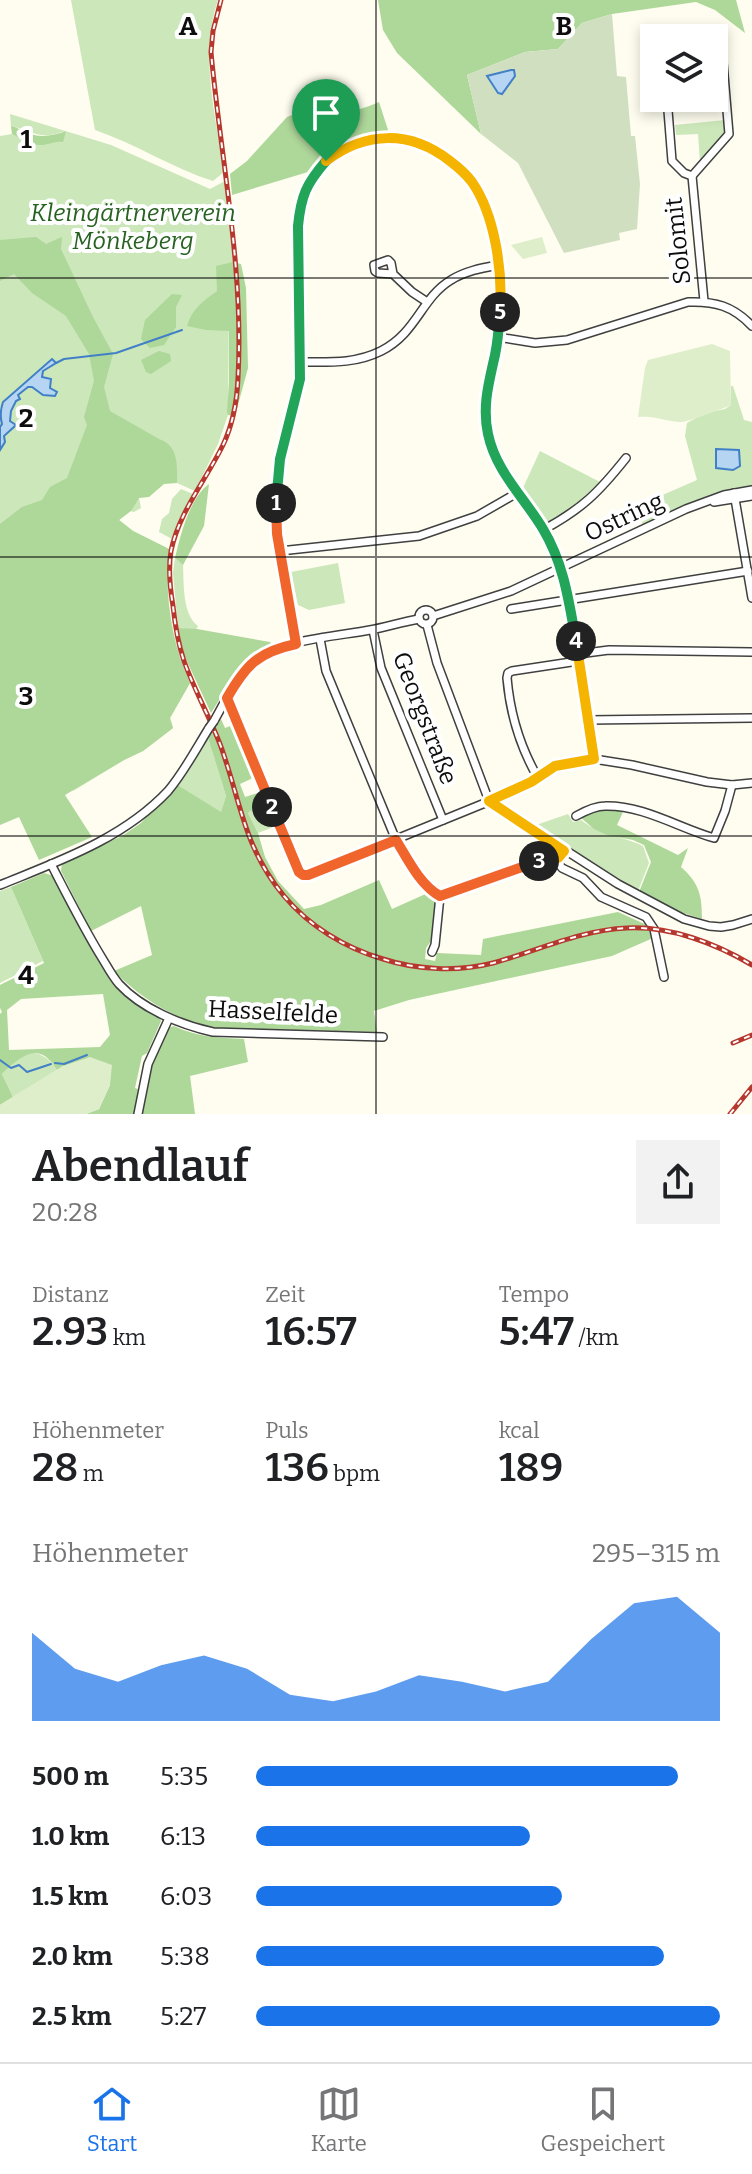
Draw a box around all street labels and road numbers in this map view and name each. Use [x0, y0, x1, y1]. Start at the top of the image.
street label: Solomit [659, 196, 696, 286]
street label: Ostring [580, 487, 668, 547]
street label: Georgstraße [387, 648, 463, 788]
street label: Hasselfelde [207, 995, 339, 1029]

